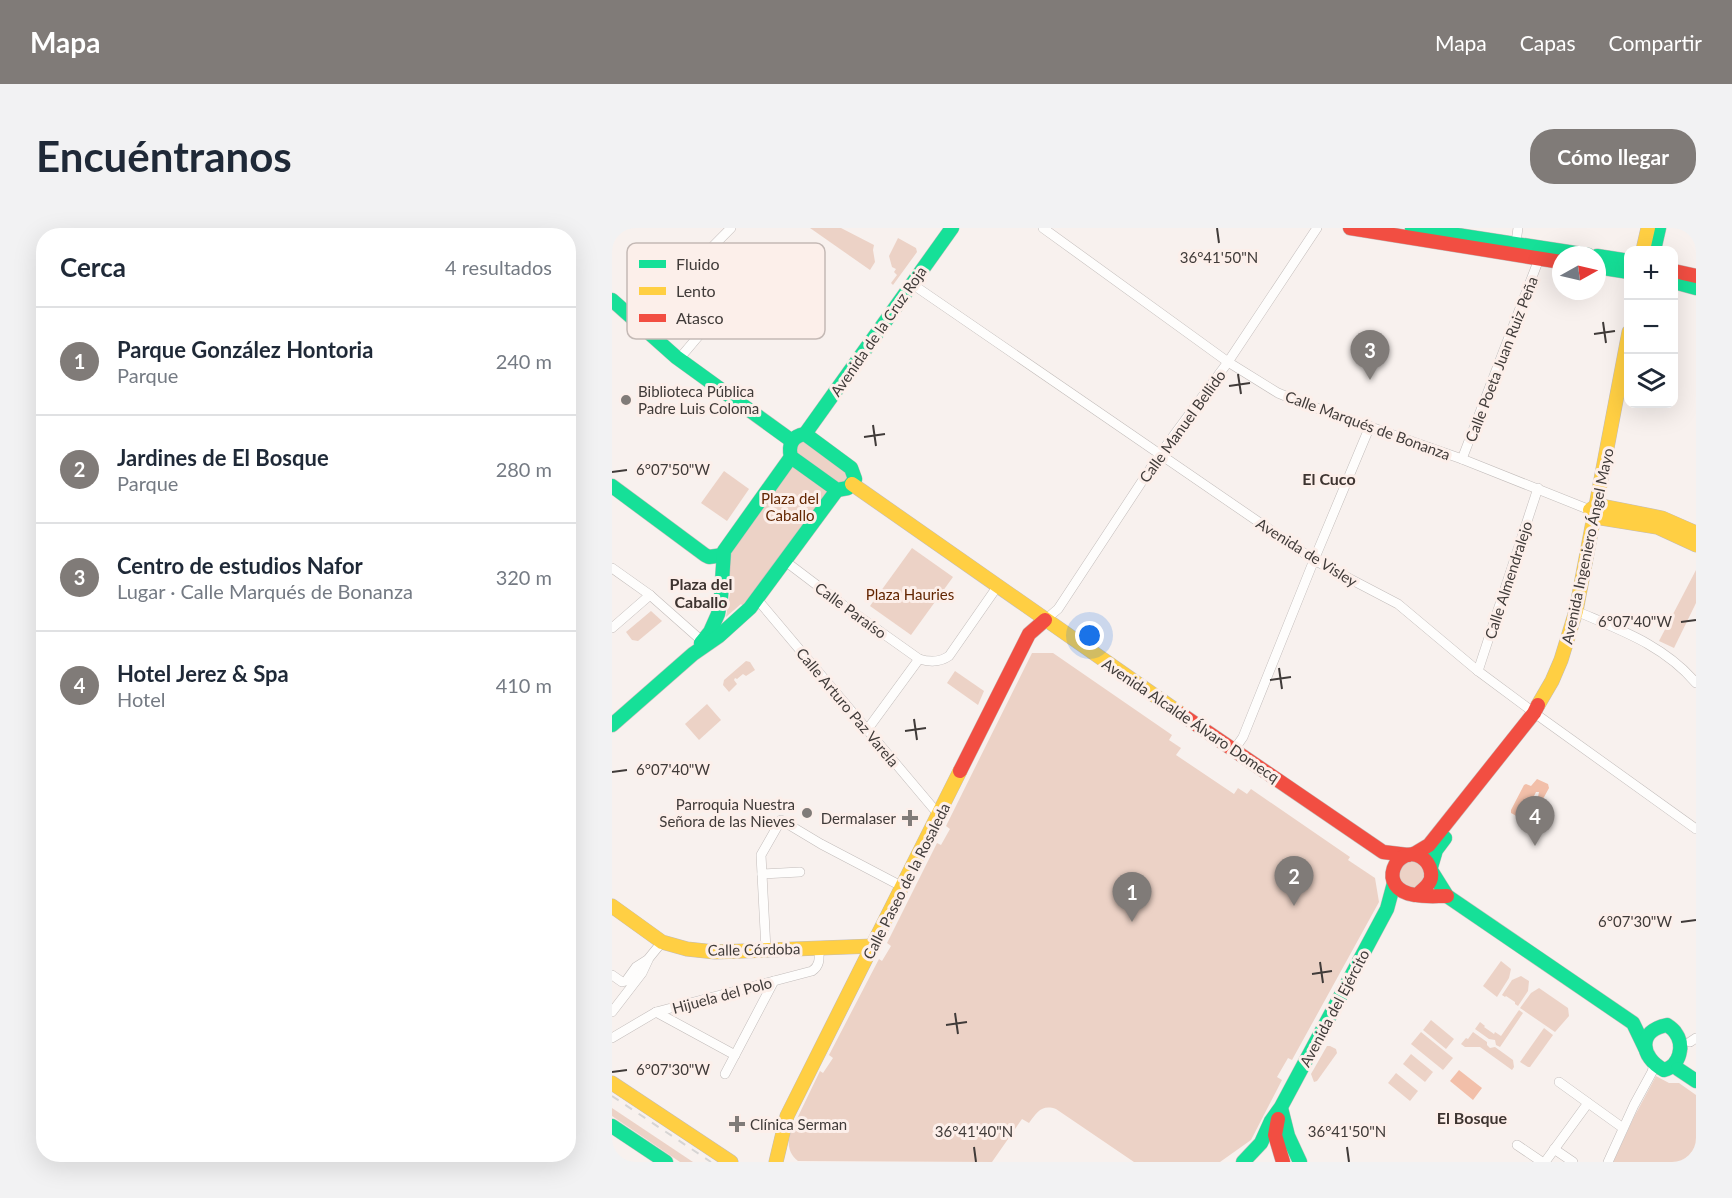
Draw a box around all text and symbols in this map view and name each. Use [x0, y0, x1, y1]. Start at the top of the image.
text: Mapa [30, 25, 100, 59]
text: Mapa [1435, 30, 1487, 55]
text: Capas [1520, 30, 1576, 55]
text: Compartir [1609, 30, 1702, 55]
button: Cómo llegar [1530, 129, 1696, 184]
text: Encuéntranos [36, 131, 292, 181]
legend [627, 243, 825, 339]
north arrow [1552, 246, 1606, 300]
map controls [1624, 246, 1678, 408]
button: + [1624, 246, 1678, 300]
text: 36°41'50"N [1180, 248, 1258, 266]
text: Cerca [60, 251, 126, 283]
text: Fluido [676, 254, 719, 273]
text: 4 resultados [445, 255, 552, 279]
street label: Avenida de la Cruz Roja [826, 263, 930, 399]
street label: Calle Poeta Juan Ruiz Peña [1461, 274, 1541, 444]
text: Lento [676, 281, 716, 300]
button: − [1624, 300, 1678, 354]
text: Atasco [676, 308, 724, 327]
pin: 3 [1350, 330, 1389, 380]
text: Parque González Hontoria [117, 336, 373, 363]
text: 1 [74, 349, 85, 373]
text: 240 m [496, 349, 552, 373]
button: layers [1624, 354, 1678, 408]
text: Parque [117, 363, 178, 387]
street label: Calle Manuel Bellido [1135, 366, 1229, 486]
place label: Biblioteca Pública Padre Luis Coloma [638, 382, 759, 417]
street label: Calle Marqués de Bonanza [1283, 387, 1453, 463]
marker: Biblioteca Pública Padre Luis Coloma [619, 393, 633, 407]
text: Jardines de El Bosque [117, 444, 329, 471]
street label: Avenida Ingeniero Ángel Mayo [1557, 446, 1617, 646]
text: 2 [74, 457, 85, 481]
text: 280 m [496, 457, 552, 481]
text: 6°07'50"W [636, 460, 710, 478]
district label: El Cuco [1302, 469, 1356, 488]
text: Parque [117, 471, 178, 495]
park label: Plaza del Caballo [761, 489, 819, 524]
street label: Avenida de Visley [1253, 514, 1361, 590]
street label: Calle Almendralejo [1480, 519, 1536, 641]
text: Centro de estudios Nafor [117, 552, 363, 579]
text: 3 [74, 565, 85, 589]
text: 320 m [496, 565, 552, 589]
district label: Plaza del Caballo [670, 574, 732, 611]
street label: Calle Paraíso [812, 578, 890, 642]
text: Lugar · Calle Marqués de Bonanza [117, 579, 413, 603]
park label: Plaza Hauries [866, 585, 954, 603]
text: 6°07'40"W [1598, 612, 1672, 630]
your location [1075, 621, 1104, 650]
street label: Calle Arturo Paz Varela [793, 644, 903, 770]
street label: Avenida Alcalde Álvaro Domecq [1099, 654, 1283, 786]
text: Hotel Jerez & Spa [117, 660, 289, 687]
text: 4 [74, 673, 85, 697]
text: 410 m [496, 673, 552, 697]
text: Hotel [117, 687, 166, 711]
text: 6°07'40"W [636, 760, 710, 778]
place label: Parroquia Nuestra Señora de las Nieves [659, 795, 795, 830]
pin: 4 [1516, 796, 1554, 846]
street label: Calle Paseo de la Rosaleda [859, 800, 953, 962]
marker: Parroquia Nuestra Señora de las Nieves [800, 806, 814, 820]
place label: Dermalaser [821, 809, 897, 827]
marker: Dermalaser [901, 809, 919, 827]
pin: 2 [1274, 856, 1314, 906]
pin: 1 [1112, 872, 1152, 922]
text: 6°07'30"W [1598, 912, 1672, 930]
street label: Calle Córdoba [708, 939, 800, 959]
street label: Avenida del Ejército [1295, 946, 1373, 1070]
street label: Hijuela del Polo [670, 973, 774, 1017]
text: 6°07'30"W [636, 1060, 710, 1078]
district label: El Bosque [1437, 1108, 1508, 1127]
marker: Clínica Serman [728, 1115, 746, 1133]
place label: Clínica Serman [750, 1115, 847, 1133]
text: 36°41'40"N [935, 1122, 1013, 1140]
text: 36°41'50"N [1308, 1122, 1386, 1140]

